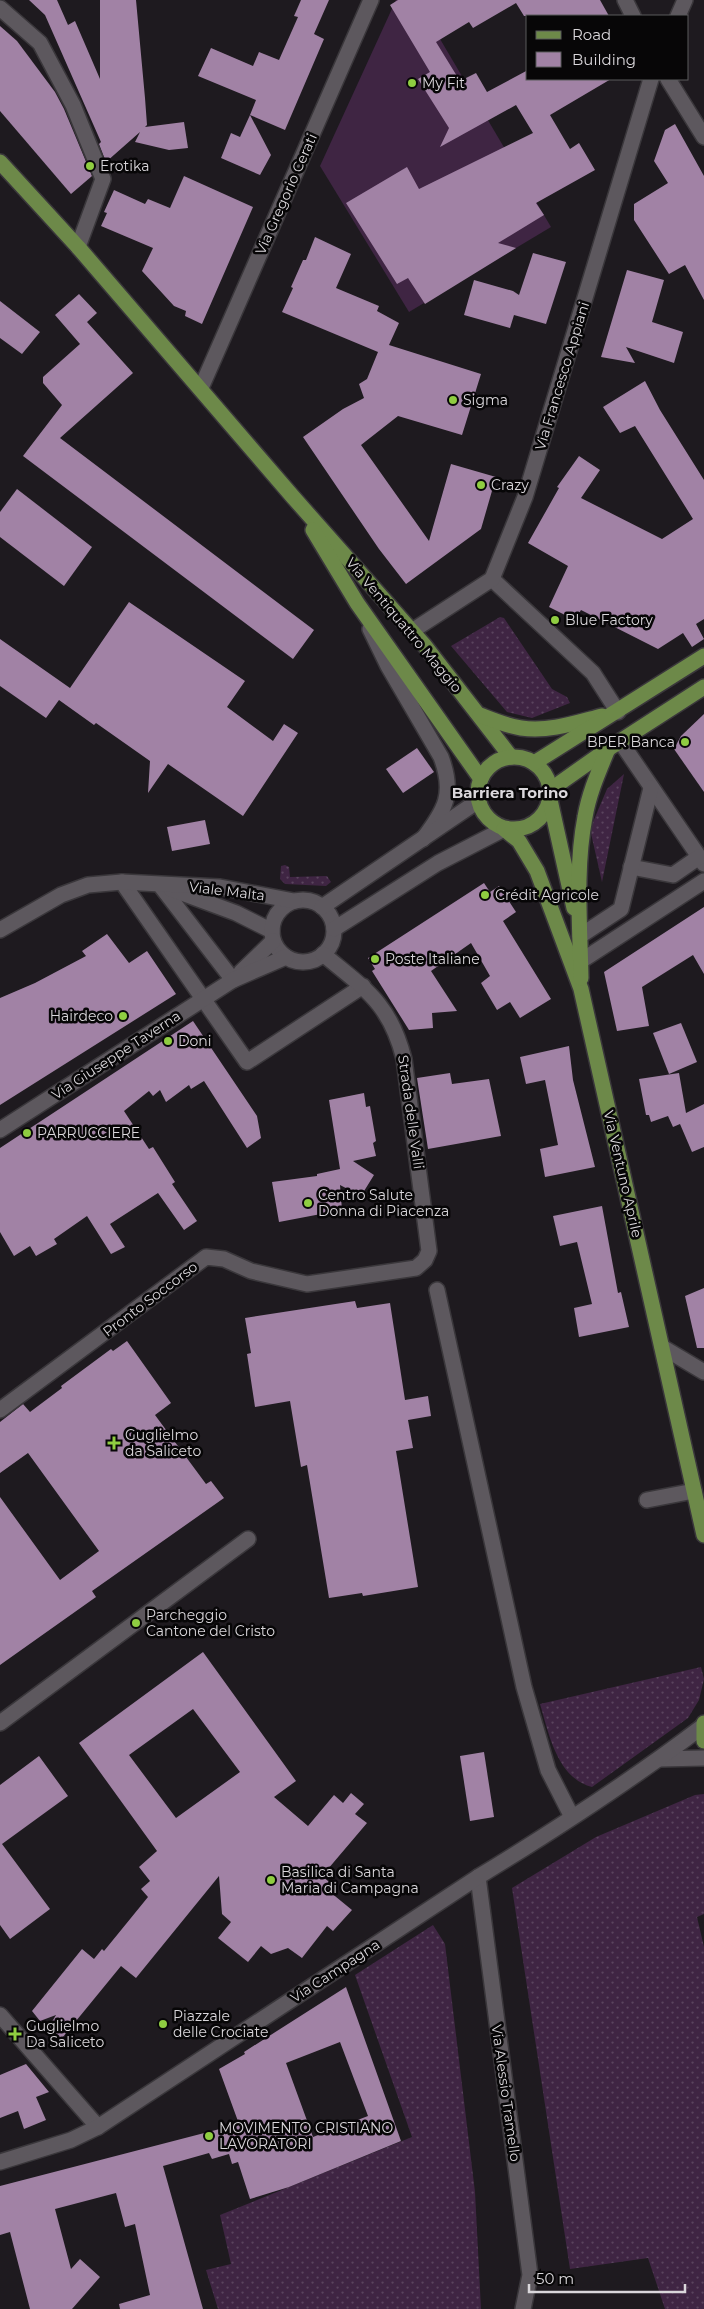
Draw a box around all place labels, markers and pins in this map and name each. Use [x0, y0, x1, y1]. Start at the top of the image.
place label: My Fit [422, 74, 465, 92]
marker: My Fit [406, 77, 418, 89]
place label: Erotika [100, 157, 150, 175]
marker: Erotika [84, 160, 96, 172]
place label: Sigma [463, 391, 508, 409]
marker: Sigma [447, 394, 459, 406]
place label: Crazy [491, 476, 529, 494]
marker: Crazy [475, 479, 487, 491]
place label: Blue Factory [565, 611, 653, 629]
marker: Blue Factory [549, 614, 561, 626]
place label: BPER Banca [587, 733, 675, 751]
marker: BPER Banca [679, 736, 691, 748]
place label: Crédit Agricole [495, 886, 599, 904]
marker: Crédit Agricole [479, 889, 491, 901]
place label: Poste Italiane [385, 950, 480, 968]
marker: Poste Italiane [369, 953, 381, 965]
place label: Hairdeco [50, 1007, 113, 1025]
marker: Hairdeco [117, 1010, 129, 1022]
place label: Doni [178, 1032, 212, 1050]
marker: Doni [162, 1035, 174, 1047]
place label: PARRUCCIERE [37, 1124, 140, 1142]
marker: PARRUCCIERE [21, 1127, 33, 1139]
place label: Centro Salute Donna di Piacenza [318, 1186, 449, 1220]
marker: Centro Salute Donna di Piacenza [302, 1197, 314, 1209]
place label: Guglielmo da Saliceto [125, 1426, 201, 1460]
marker: Guglielmo da Saliceto [107, 1436, 121, 1450]
place label: Parcheggio Cantone del Cristo [146, 1606, 275, 1640]
marker: Parcheggio Cantone del Cristo [130, 1617, 142, 1629]
place label: Basilica di Santa Maria di Campagna [281, 1863, 419, 1897]
marker: Basilica di Santa Maria di Campagna [265, 1874, 277, 1886]
place label: Piazzale delle Crociate [173, 2007, 268, 2041]
place label: Guglielmo Da Saliceto [26, 2017, 105, 2051]
marker: Piazzale delle Crociate [157, 2018, 169, 2030]
marker: Guglielmo Da Saliceto [8, 2027, 22, 2041]
place label: MOVIMENTO CRISTIANO LAVORATORI [219, 2119, 393, 2153]
marker: MOVIMENTO CRISTIANO LAVORATORI [203, 2130, 215, 2142]

